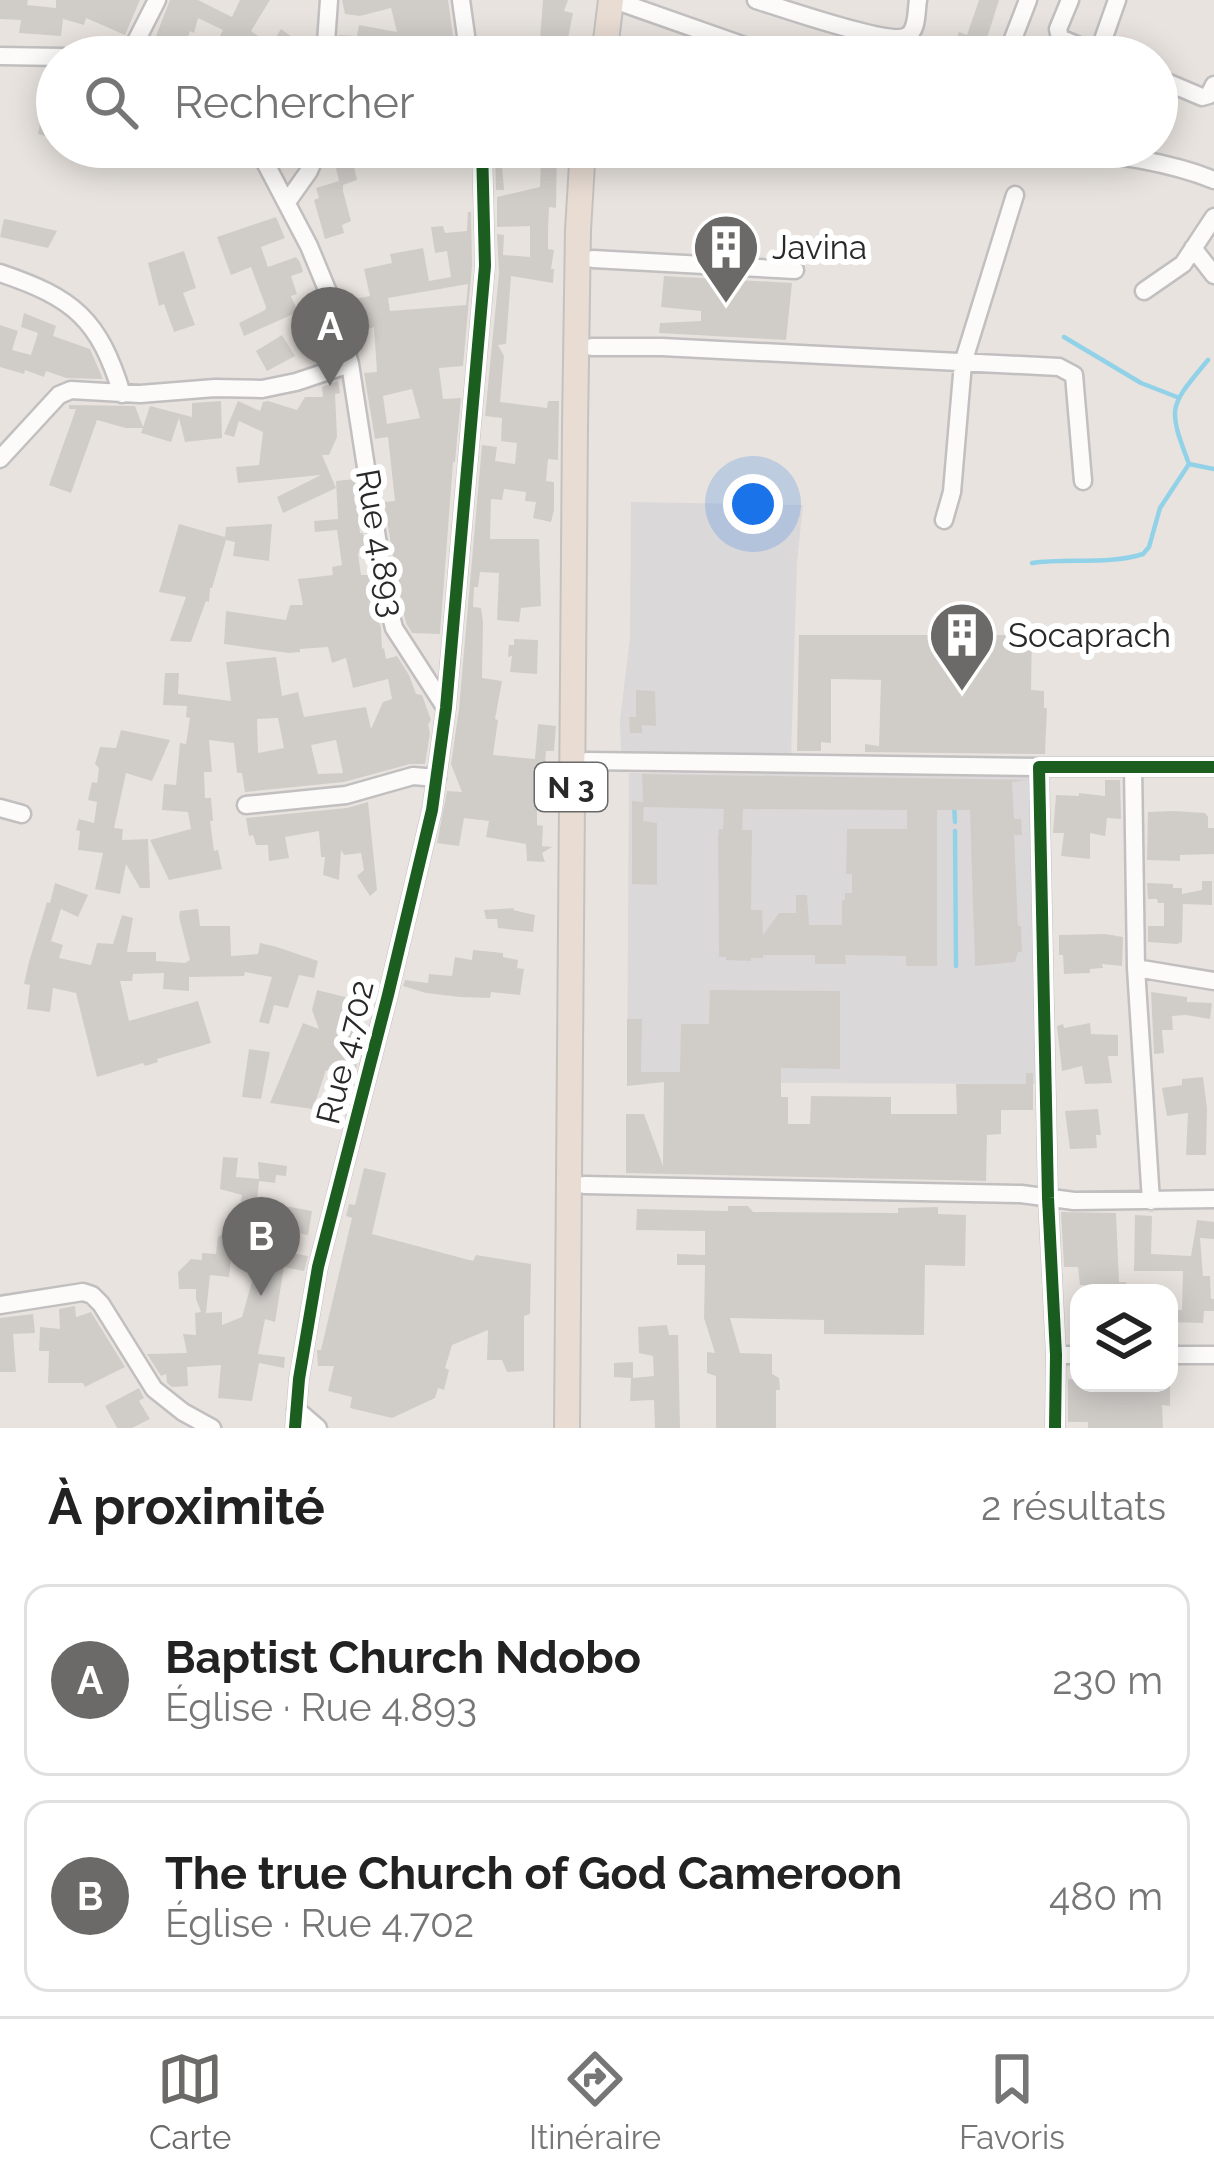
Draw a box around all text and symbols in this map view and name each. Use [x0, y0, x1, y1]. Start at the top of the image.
search box [36, 36, 1178, 168]
icon: search [78, 69, 144, 135]
text: Rechercher [174, 76, 415, 129]
building icon: Javina [691, 212, 761, 306]
place label: Javina [772, 228, 867, 267]
pin: A [291, 287, 369, 386]
street label: Rue 4.893 [348, 466, 412, 620]
your location [723, 474, 783, 534]
building icon: Socaprach [927, 600, 997, 694]
place label: Socaprach [1008, 616, 1171, 655]
road number: N 3 [535, 763, 607, 811]
street label: Rue 4.702 [308, 976, 382, 1128]
pin: B [222, 1197, 300, 1296]
map controls [1070, 1284, 1178, 1392]
button: layers [1070, 1284, 1178, 1392]
text: À proximité [48, 1476, 325, 1536]
text: 2 résultats [981, 1483, 1166, 1529]
text: Baptist Church Ndobo [165, 1631, 641, 1684]
text: A [77, 1657, 103, 1703]
text: 230 m [1052, 1657, 1163, 1703]
text: Église · Rue 4.893 [165, 1684, 477, 1730]
text: The true Church of God Cameroon [165, 1847, 902, 1900]
text: B [77, 1873, 103, 1919]
text: 480 m [1049, 1873, 1163, 1919]
text: Église · Rue 4.702 [165, 1900, 474, 1946]
tab: Carte [149, 2046, 231, 2157]
tab: Itinéraire [529, 2046, 661, 2157]
tab: Favoris [959, 2046, 1065, 2157]

